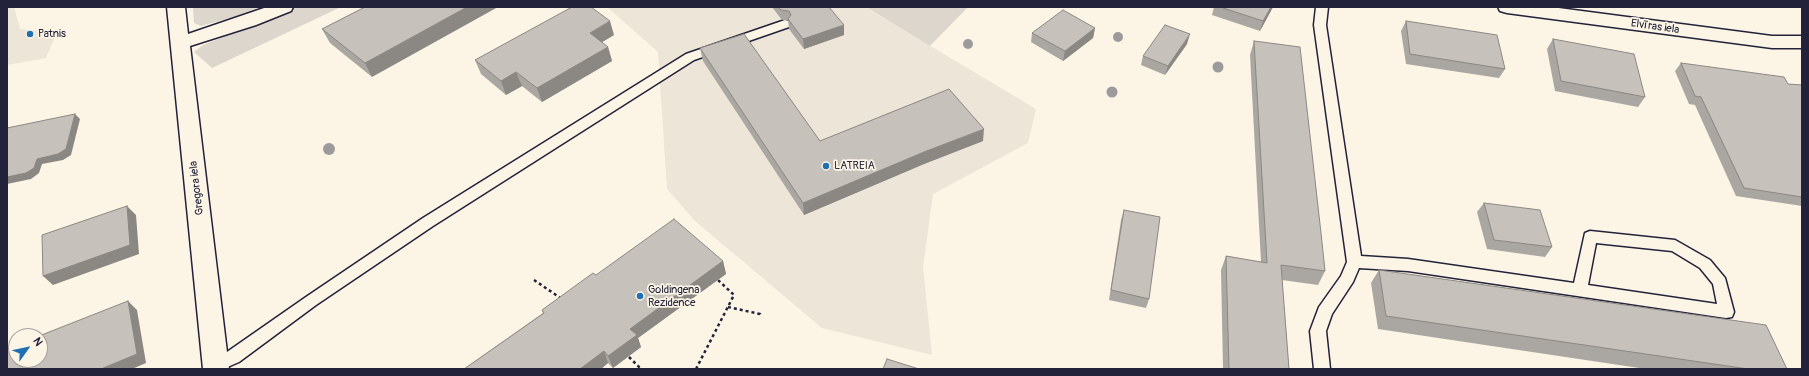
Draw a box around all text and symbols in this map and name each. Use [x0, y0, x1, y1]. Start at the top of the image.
street label: Elvīras iela [1630, 17, 1680, 37]
place label: Patnis [38, 27, 66, 41]
marker: Patnis [25, 29, 35, 39]
place label: LATREIA [834, 159, 875, 173]
street label: Gregora iela [187, 160, 207, 216]
marker: LATREIA [821, 161, 831, 171]
place label: Goldingena Rezidence [648, 283, 699, 309]
marker: Goldingena Rezidence [635, 291, 645, 301]
north arrow [8, 328, 48, 368]
text: N [30, 335, 45, 348]

